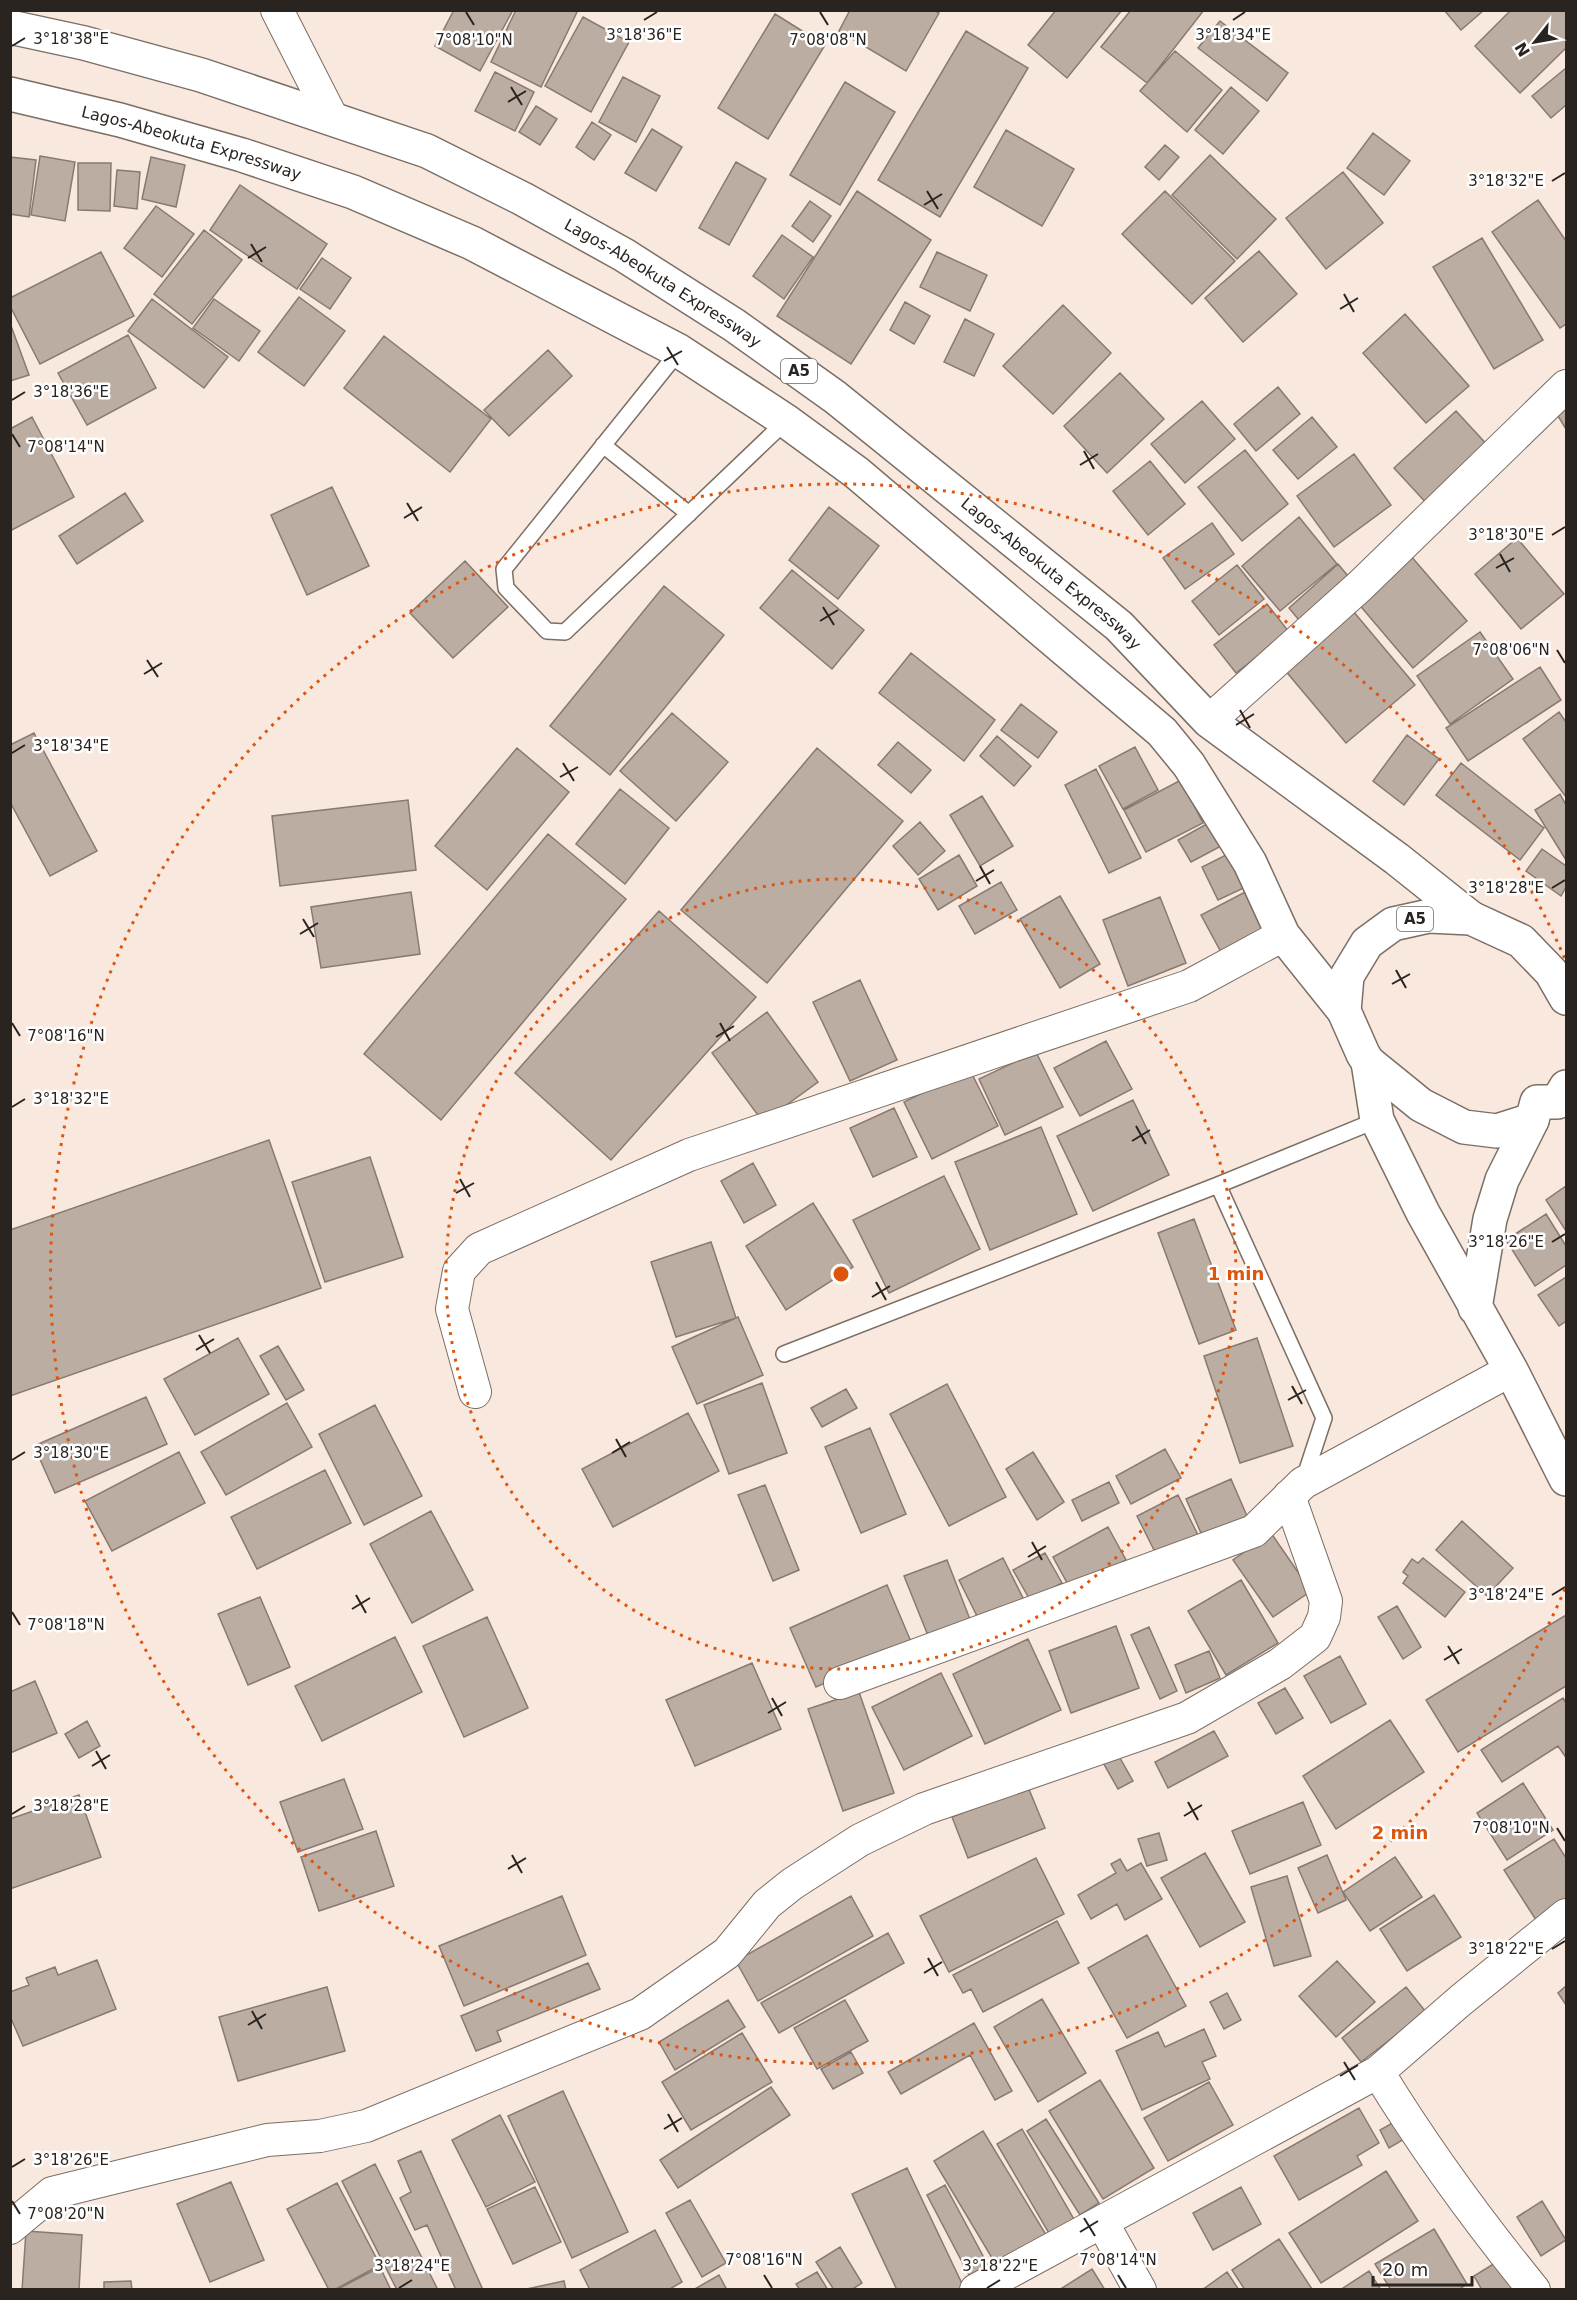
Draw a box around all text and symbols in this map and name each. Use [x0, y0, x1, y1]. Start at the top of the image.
north arrow [1505, 12, 1565, 72]
text: 3°18'36"E [606, 26, 682, 44]
text: 3°18'34"E [1195, 26, 1271, 44]
text: 3°18'38"E [33, 30, 109, 48]
text: 7°08'10"N [435, 31, 513, 49]
text: 7°08'08"N [789, 31, 867, 49]
text: N [1511, 39, 1534, 60]
street label: Lagos-Abeokuta Expressway [80, 102, 304, 184]
text: 3°18'32"E [1468, 172, 1544, 190]
street label: Lagos-Abeokuta Expressway [561, 215, 765, 351]
road number: A5 [781, 359, 817, 383]
text: 3°18'36"E [33, 383, 109, 401]
text: 7°08'14"N [27, 438, 105, 456]
street label: Lagos-Abeokuta Expressway [958, 493, 1146, 653]
text: 3°18'30"E [1468, 526, 1544, 544]
text: 7°08'06"N [1472, 641, 1550, 659]
text: 3°18'34"E [33, 737, 109, 755]
text: 3°18'28"E [1468, 879, 1544, 897]
road number: A5 [1397, 907, 1433, 931]
text: 7°08'16"N [27, 1027, 105, 1045]
text: 3°18'32"E [33, 1090, 109, 1108]
text: 3°18'26"E [1468, 1233, 1544, 1251]
text: 1 min [1208, 1263, 1264, 1284]
centre of rings [831, 1264, 851, 1284]
text: 3°18'30"E [33, 1444, 109, 1462]
text: 3°18'24"E [1468, 1586, 1544, 1604]
text: 7°08'18"N [27, 1616, 105, 1634]
text: 3°18'28"E [33, 1797, 109, 1815]
text: 7°08'10"N [1472, 1819, 1550, 1837]
text: 2 min [1372, 1822, 1428, 1843]
text: 3°18'22"E [1468, 1940, 1544, 1958]
text: 3°18'26"E [33, 2151, 109, 2169]
text: 7°08'20"N [27, 2205, 105, 2223]
scale bar [1373, 2249, 1472, 2287]
text: 7°08'16"N [725, 2251, 803, 2269]
text: 7°08'14"N [1079, 2251, 1157, 2269]
text: 3°18'24"E [374, 2257, 450, 2275]
text: 3°18'22"E [962, 2257, 1038, 2275]
text: 20 m [1382, 2259, 1428, 2280]

